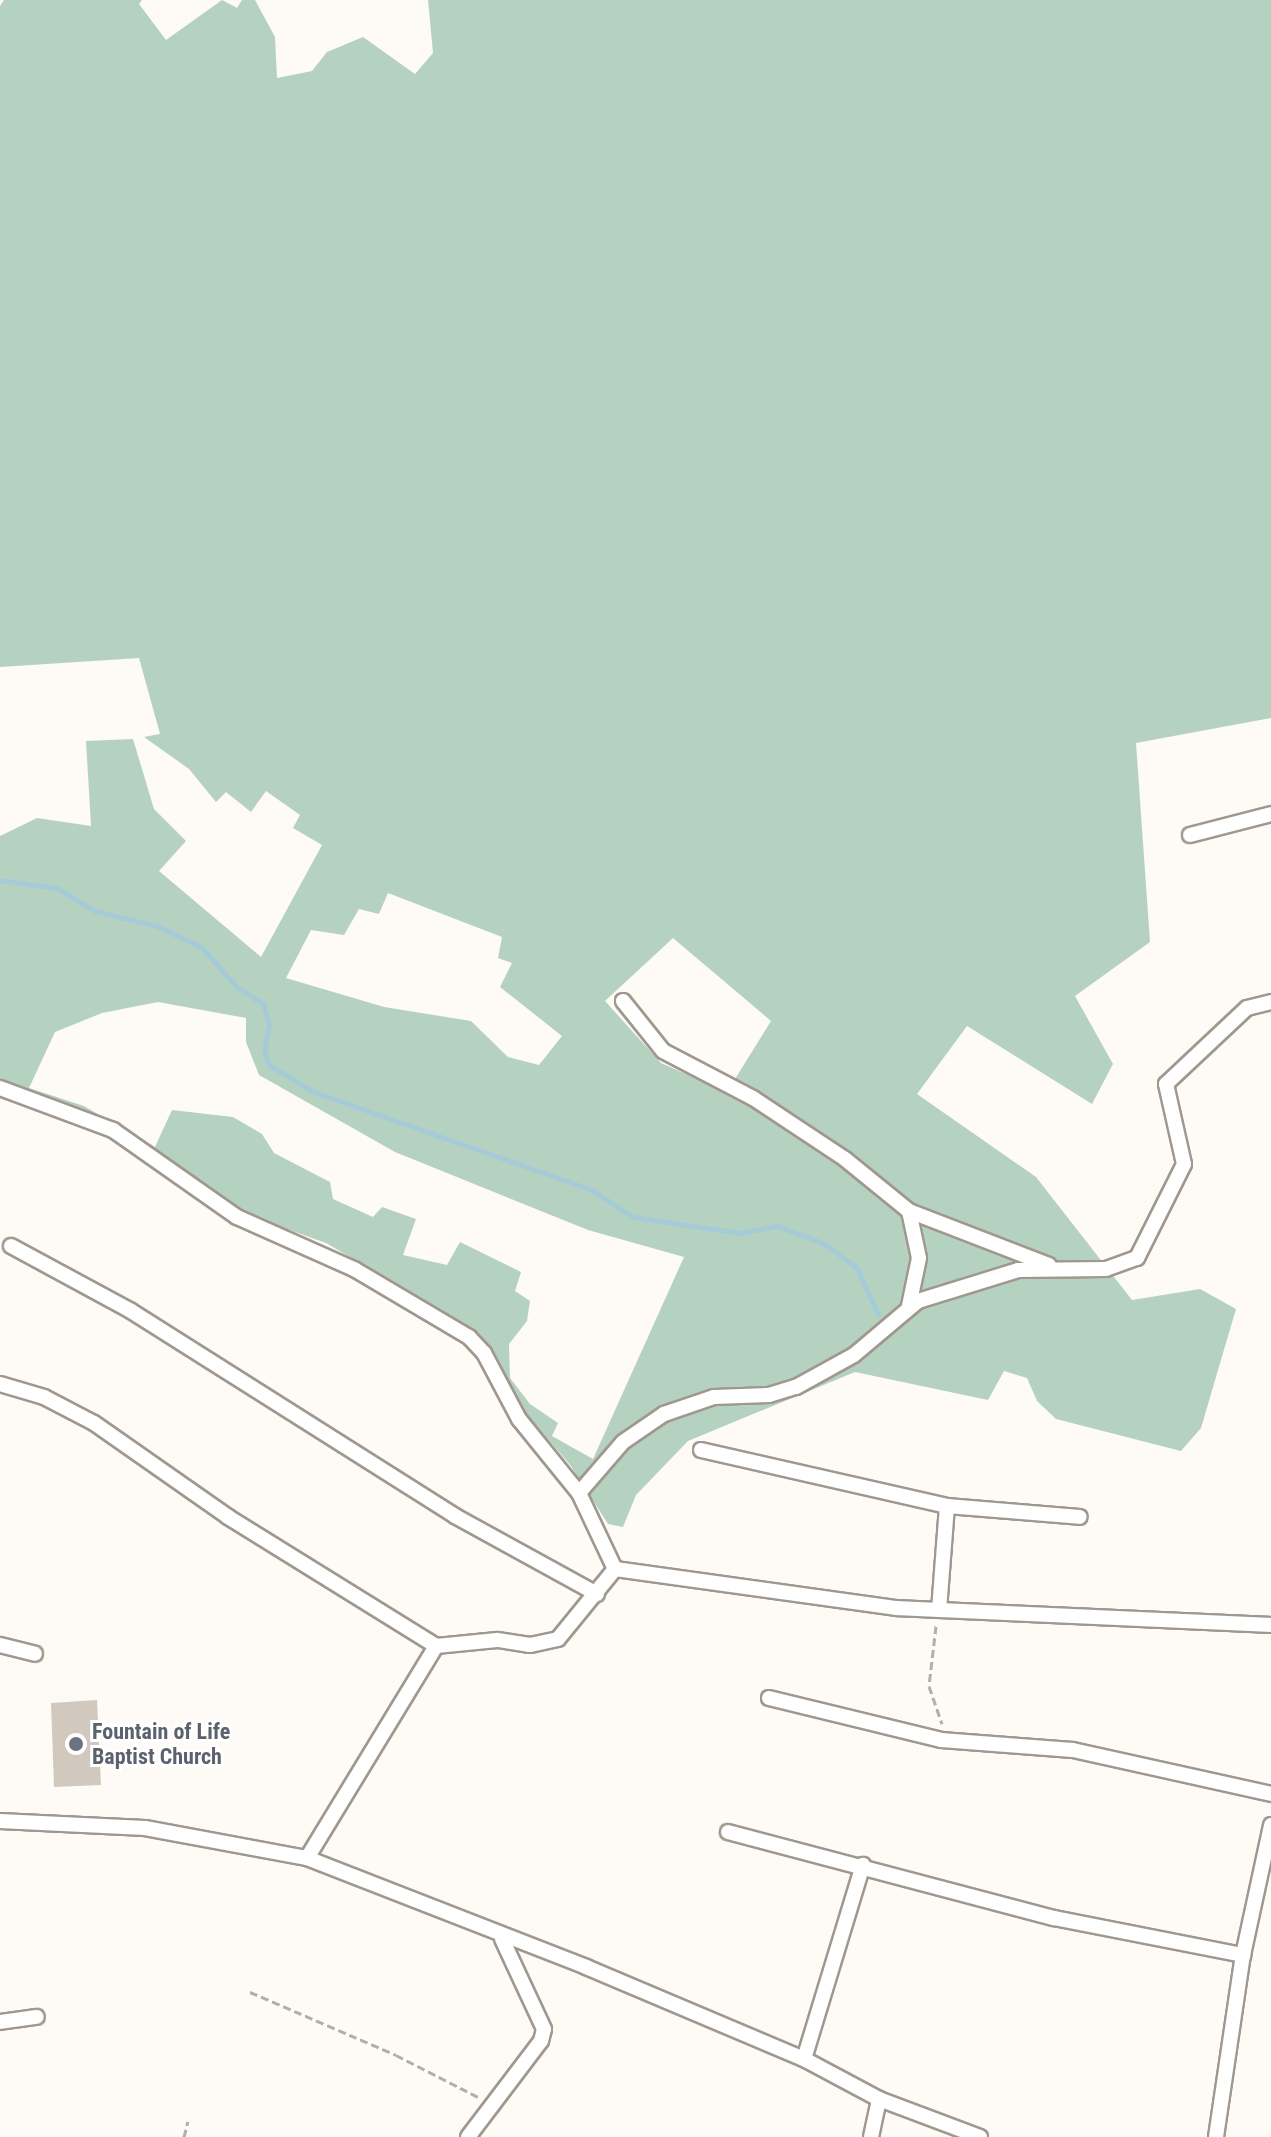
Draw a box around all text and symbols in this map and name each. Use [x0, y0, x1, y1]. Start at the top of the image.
place label: Fountain of Life Baptist Church [92, 1718, 230, 1770]
marker: Fountain of Life Baptist Church [67, 1735, 85, 1753]

